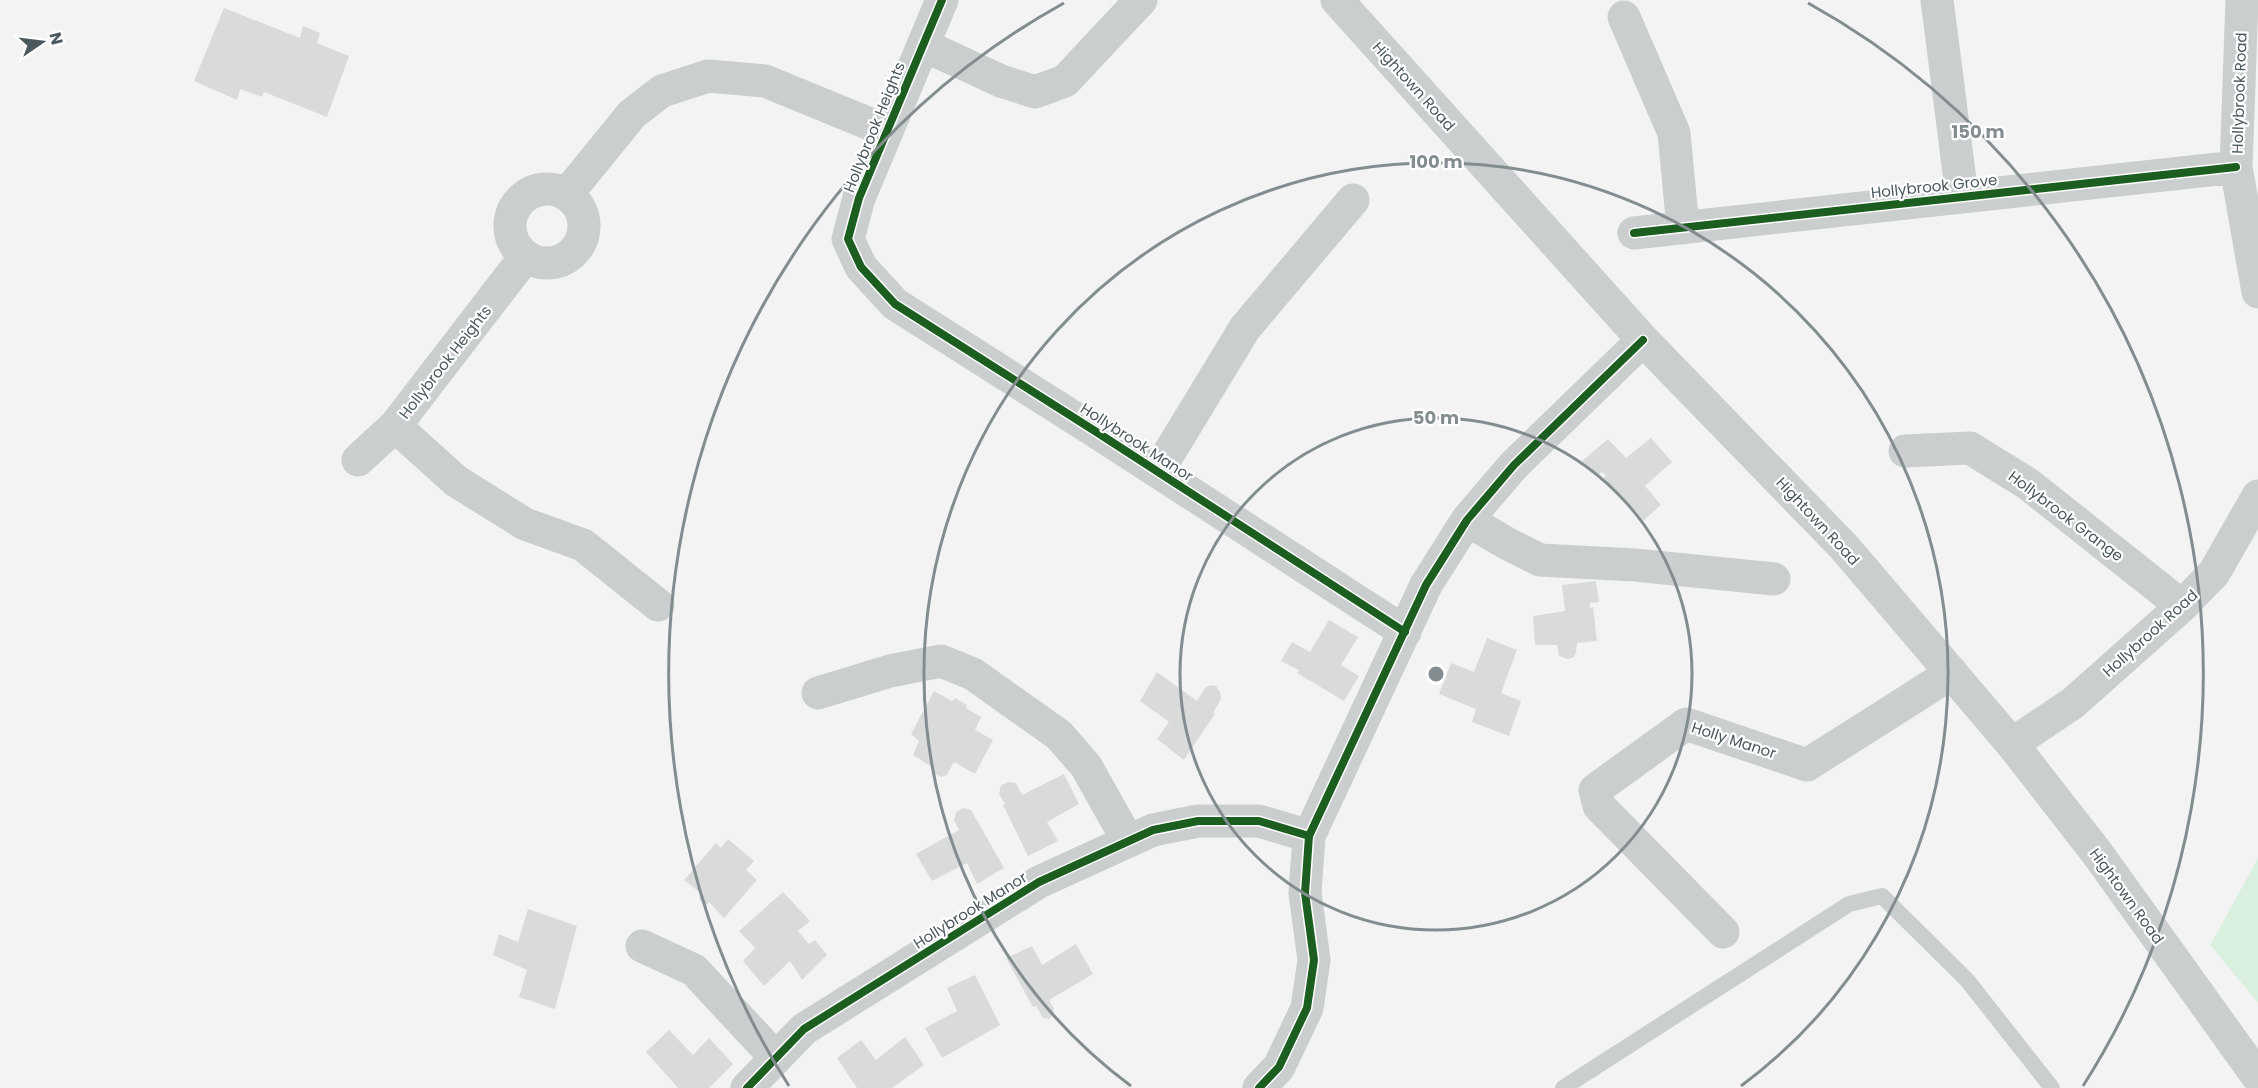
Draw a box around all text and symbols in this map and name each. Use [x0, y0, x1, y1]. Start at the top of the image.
north arrow [12, 12, 72, 72]
text: N [43, 30, 69, 47]
street label: Hollybrook Road [2226, 32, 2252, 154]
street label: Hightown Road [1368, 37, 1460, 135]
street label: Hollybrook Heights [838, 59, 910, 195]
text: 150 m [1951, 119, 2005, 144]
text: 100 m [1409, 149, 1463, 174]
street label: Hollybrook Grove [1870, 169, 1998, 203]
street label: Hollybrook Heights [394, 301, 496, 423]
street label: Hollybrook Manor [1077, 398, 1198, 487]
text: 50 m [1413, 405, 1459, 430]
street label: Hollybrook Grange [2004, 466, 2128, 566]
street label: Hightown Road [1772, 472, 1864, 570]
street label: Hollybrook Road [2098, 585, 2202, 681]
centre of rings [1426, 664, 1446, 684]
street label: Holly Manor [1689, 716, 1779, 764]
street label: Hightown Road [2085, 844, 2169, 948]
street label: Hollybrook Manor [909, 866, 1031, 953]

